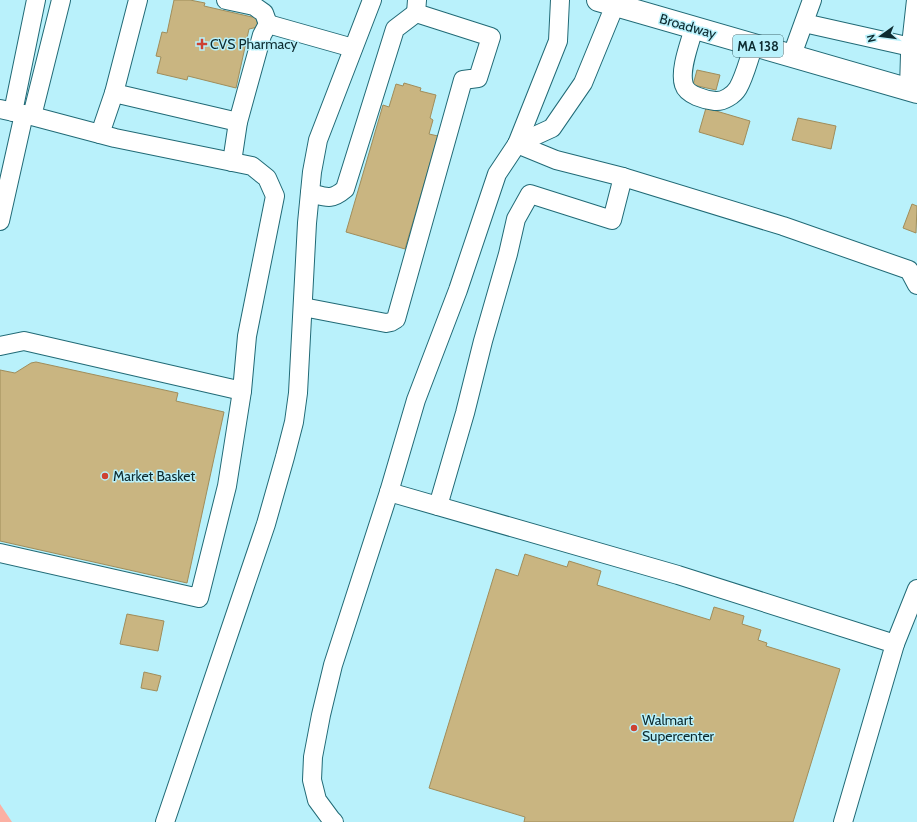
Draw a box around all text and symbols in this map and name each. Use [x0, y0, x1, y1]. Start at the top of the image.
street label: Broadway [657, 9, 719, 43]
north arrow [861, 16, 901, 56]
text: N [864, 33, 879, 44]
place label: CVS Pharmacy [210, 35, 298, 53]
road number: MA 138 [733, 35, 783, 57]
marker: CVS Pharmacy [197, 39, 207, 49]
place label: Market Basket [113, 467, 195, 485]
marker: Market Basket [100, 471, 110, 481]
place label: Walmart Supercenter [642, 711, 715, 745]
marker: Walmart Supercenter [629, 723, 639, 733]

